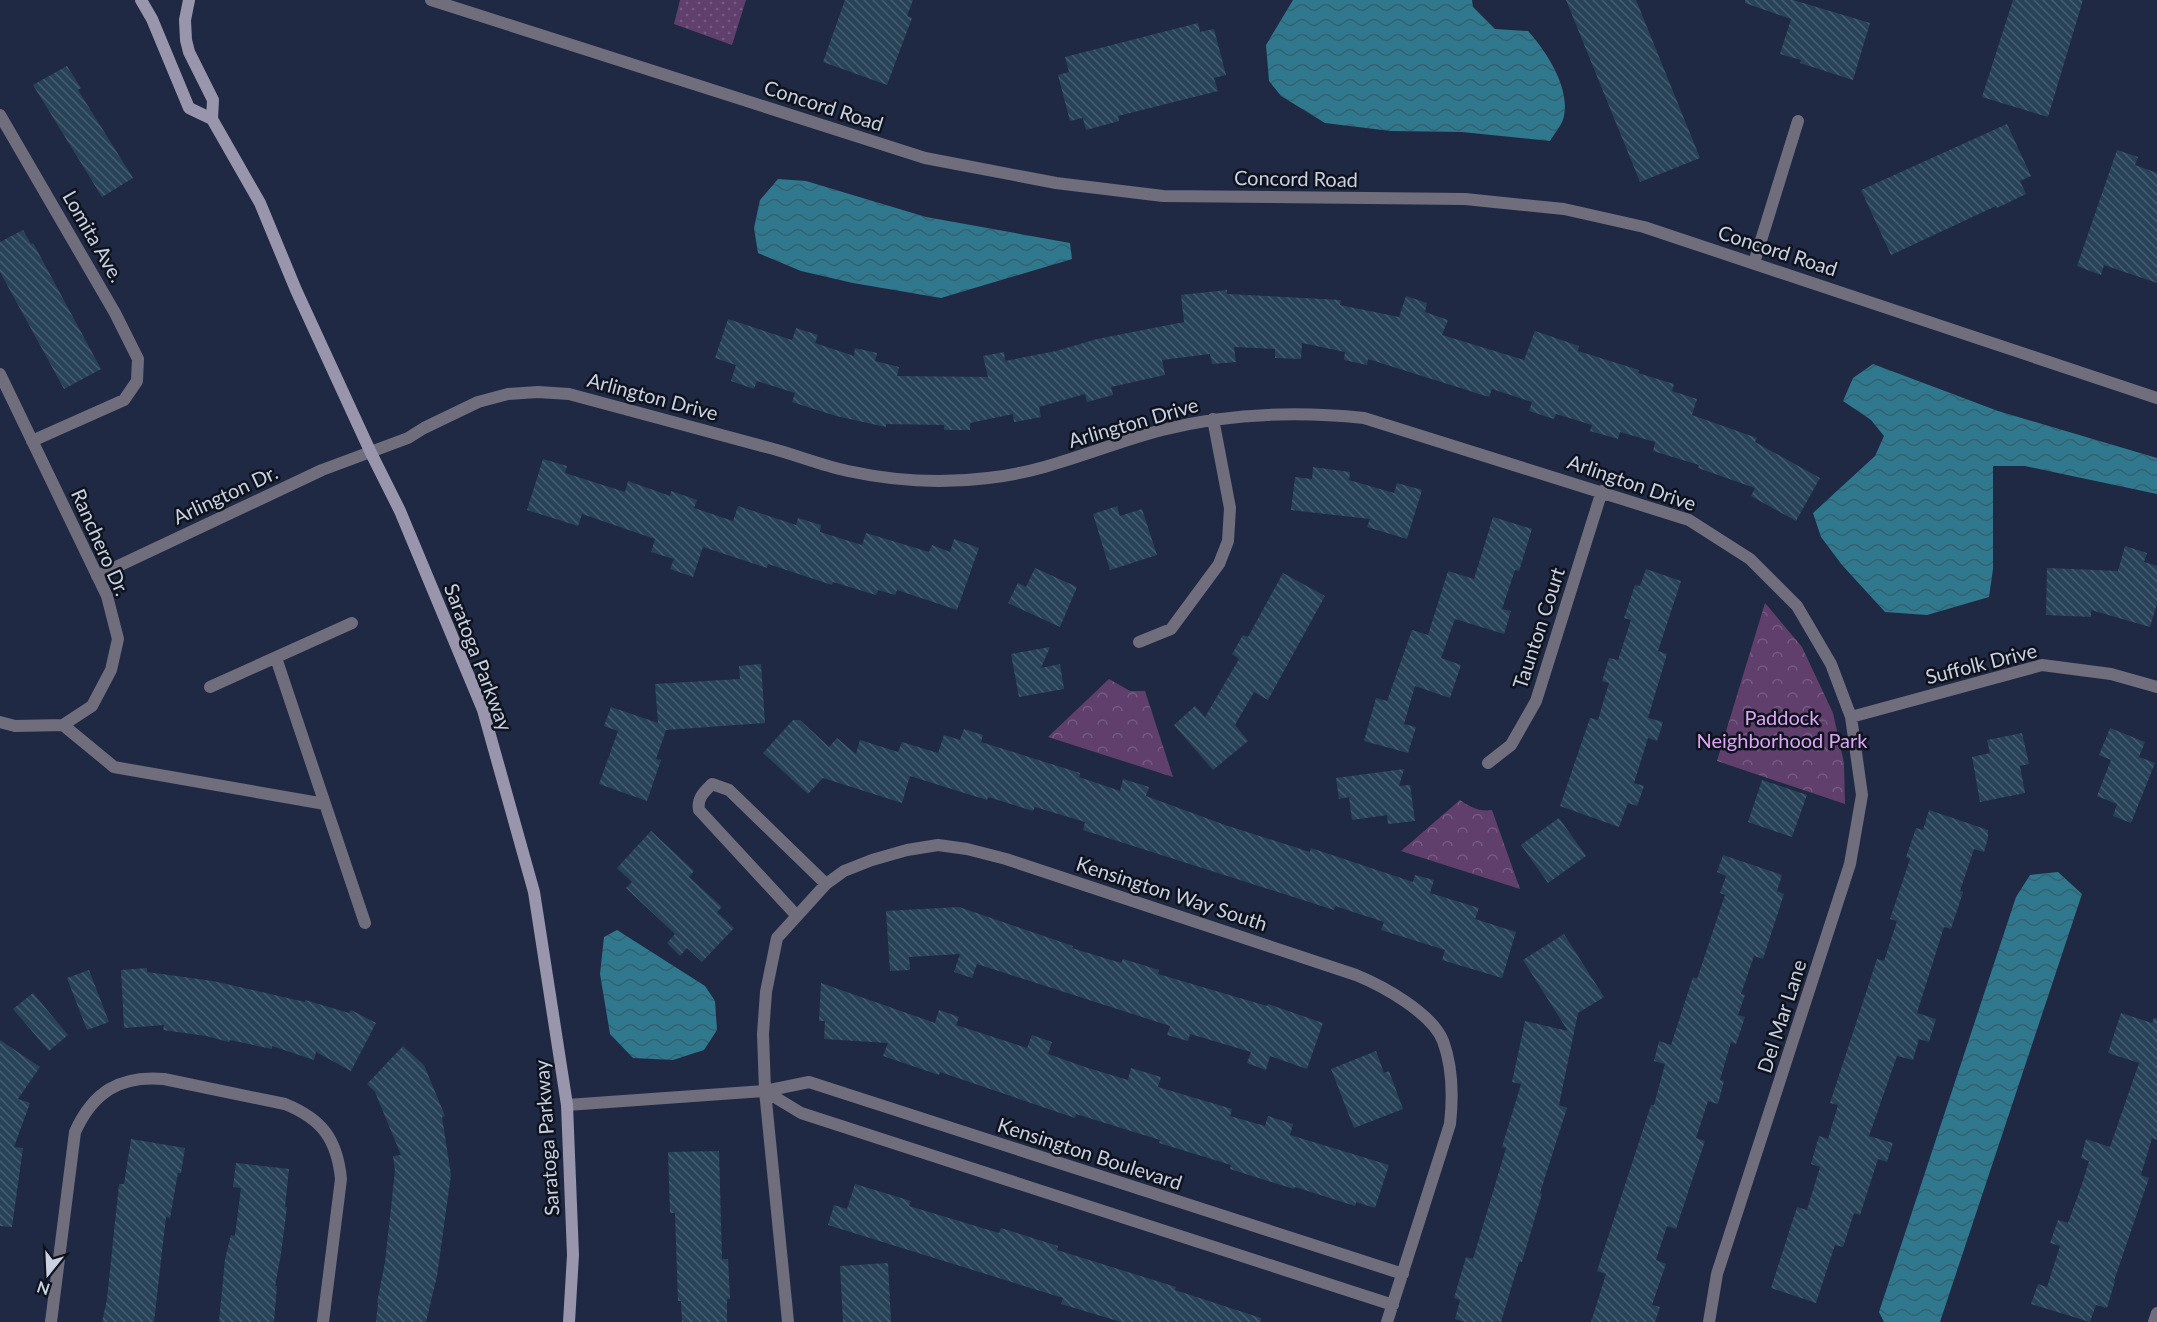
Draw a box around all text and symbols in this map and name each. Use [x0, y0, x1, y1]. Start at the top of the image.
street label: Concord Road [761, 74, 887, 136]
street label: Concord Road [1234, 165, 1358, 191]
street label: Lomita Ave. [58, 186, 130, 286]
street label: Concord Road [1715, 219, 1841, 281]
street label: Arlington Drive [585, 367, 721, 425]
street label: Arlington Drive [1065, 392, 1201, 452]
street label: Arlington Drive [1565, 449, 1699, 515]
street label: Arlington Dr. [169, 459, 281, 529]
street label: Ranchero Dr. [67, 485, 135, 599]
street label: Taunton Court [1507, 564, 1569, 692]
street label: Saratoga Parkway [440, 580, 518, 735]
street label: Suffolk Drive [1923, 638, 2039, 688]
park label: Paddock Neighborhood Park [1697, 705, 1868, 752]
street label: Kensington Way South [1073, 851, 1271, 935]
street label: Del Mar Lane [1751, 956, 1811, 1076]
street label: Saratoga Parkway [529, 1059, 563, 1217]
street label: Kensington Boulevard [995, 1112, 1185, 1194]
north arrow [18, 1244, 78, 1304]
text: N [34, 1278, 52, 1300]

